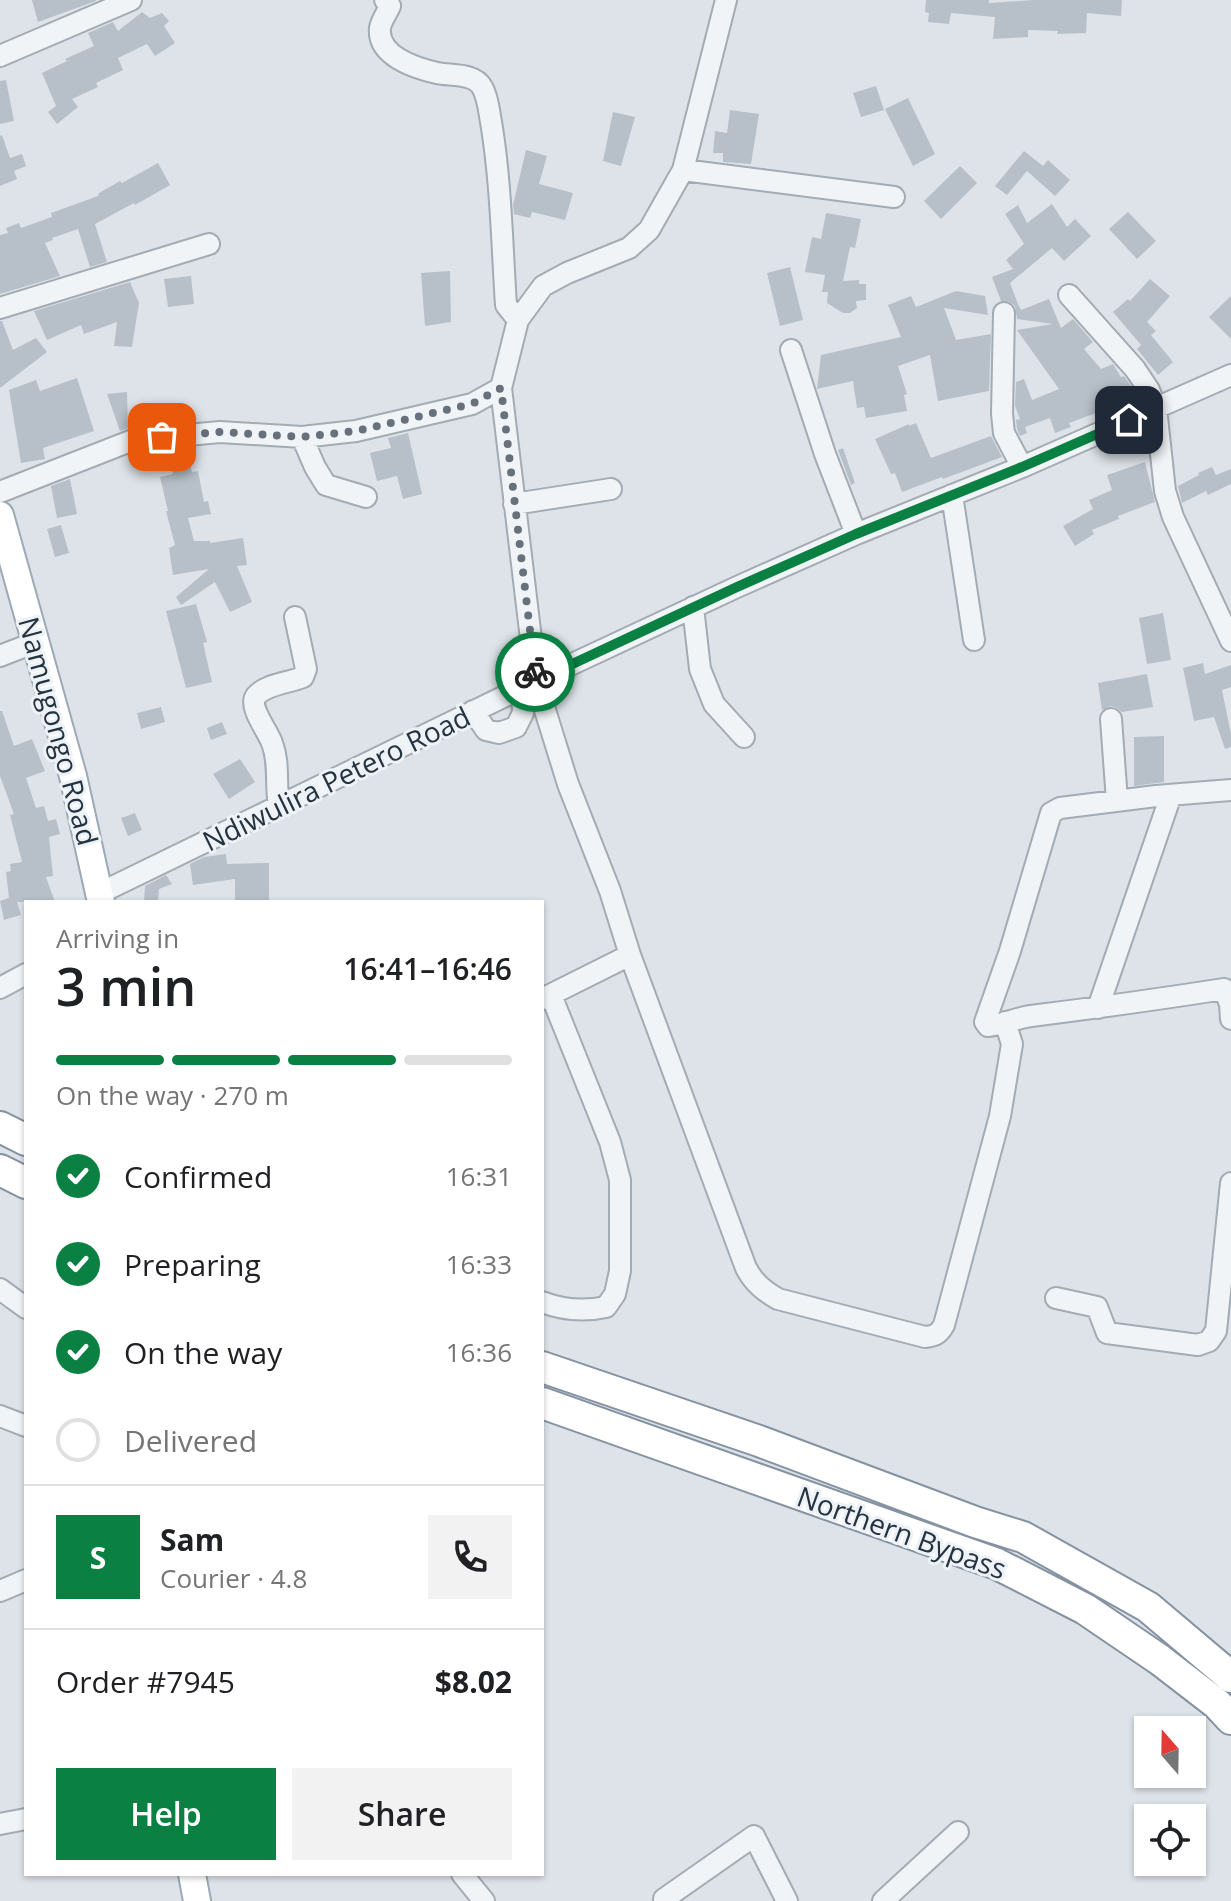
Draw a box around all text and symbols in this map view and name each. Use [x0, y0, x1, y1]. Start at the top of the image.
pin [1095, 386, 1163, 454]
icon: home [1107, 398, 1151, 442]
pin [128, 403, 196, 471]
icon: bag [140, 415, 184, 459]
street label: Namugongo Road [10, 613, 108, 849]
courier [495, 632, 575, 712]
icon: bike [513, 650, 557, 694]
street label: Ndiwulira Petero Road [196, 697, 476, 859]
text: Arriving in [56, 920, 179, 956]
text: 16:41–16:46 [343, 948, 512, 989]
text: 3 min [56, 950, 196, 1021]
text: On the way · 270 m [56, 1077, 289, 1113]
icon: check [56, 1154, 100, 1198]
text: Confirmed [124, 1156, 272, 1197]
text: 16:31 [446, 1158, 512, 1194]
icon: check [56, 1242, 100, 1286]
text: Preparing [124, 1244, 261, 1285]
text: 16:33 [446, 1246, 512, 1282]
icon: check [56, 1330, 100, 1374]
text: On the way [124, 1332, 282, 1373]
text: 16:36 [446, 1334, 512, 1370]
text: Delivered [124, 1420, 257, 1461]
street label: Northern Bypass [792, 1477, 1012, 1587]
button: phone [428, 1515, 512, 1599]
text: Sam [160, 1519, 224, 1560]
text: S [90, 1537, 106, 1578]
text: Courier · 4.8 [160, 1560, 307, 1596]
text: Order #7945 [56, 1661, 235, 1702]
text: $8.02 [435, 1661, 512, 1702]
north arrow [1134, 1716, 1206, 1788]
map controls [1134, 1716, 1206, 1876]
button: Help [56, 1768, 276, 1860]
button: Share [292, 1768, 512, 1860]
button: locate [1134, 1804, 1206, 1876]

